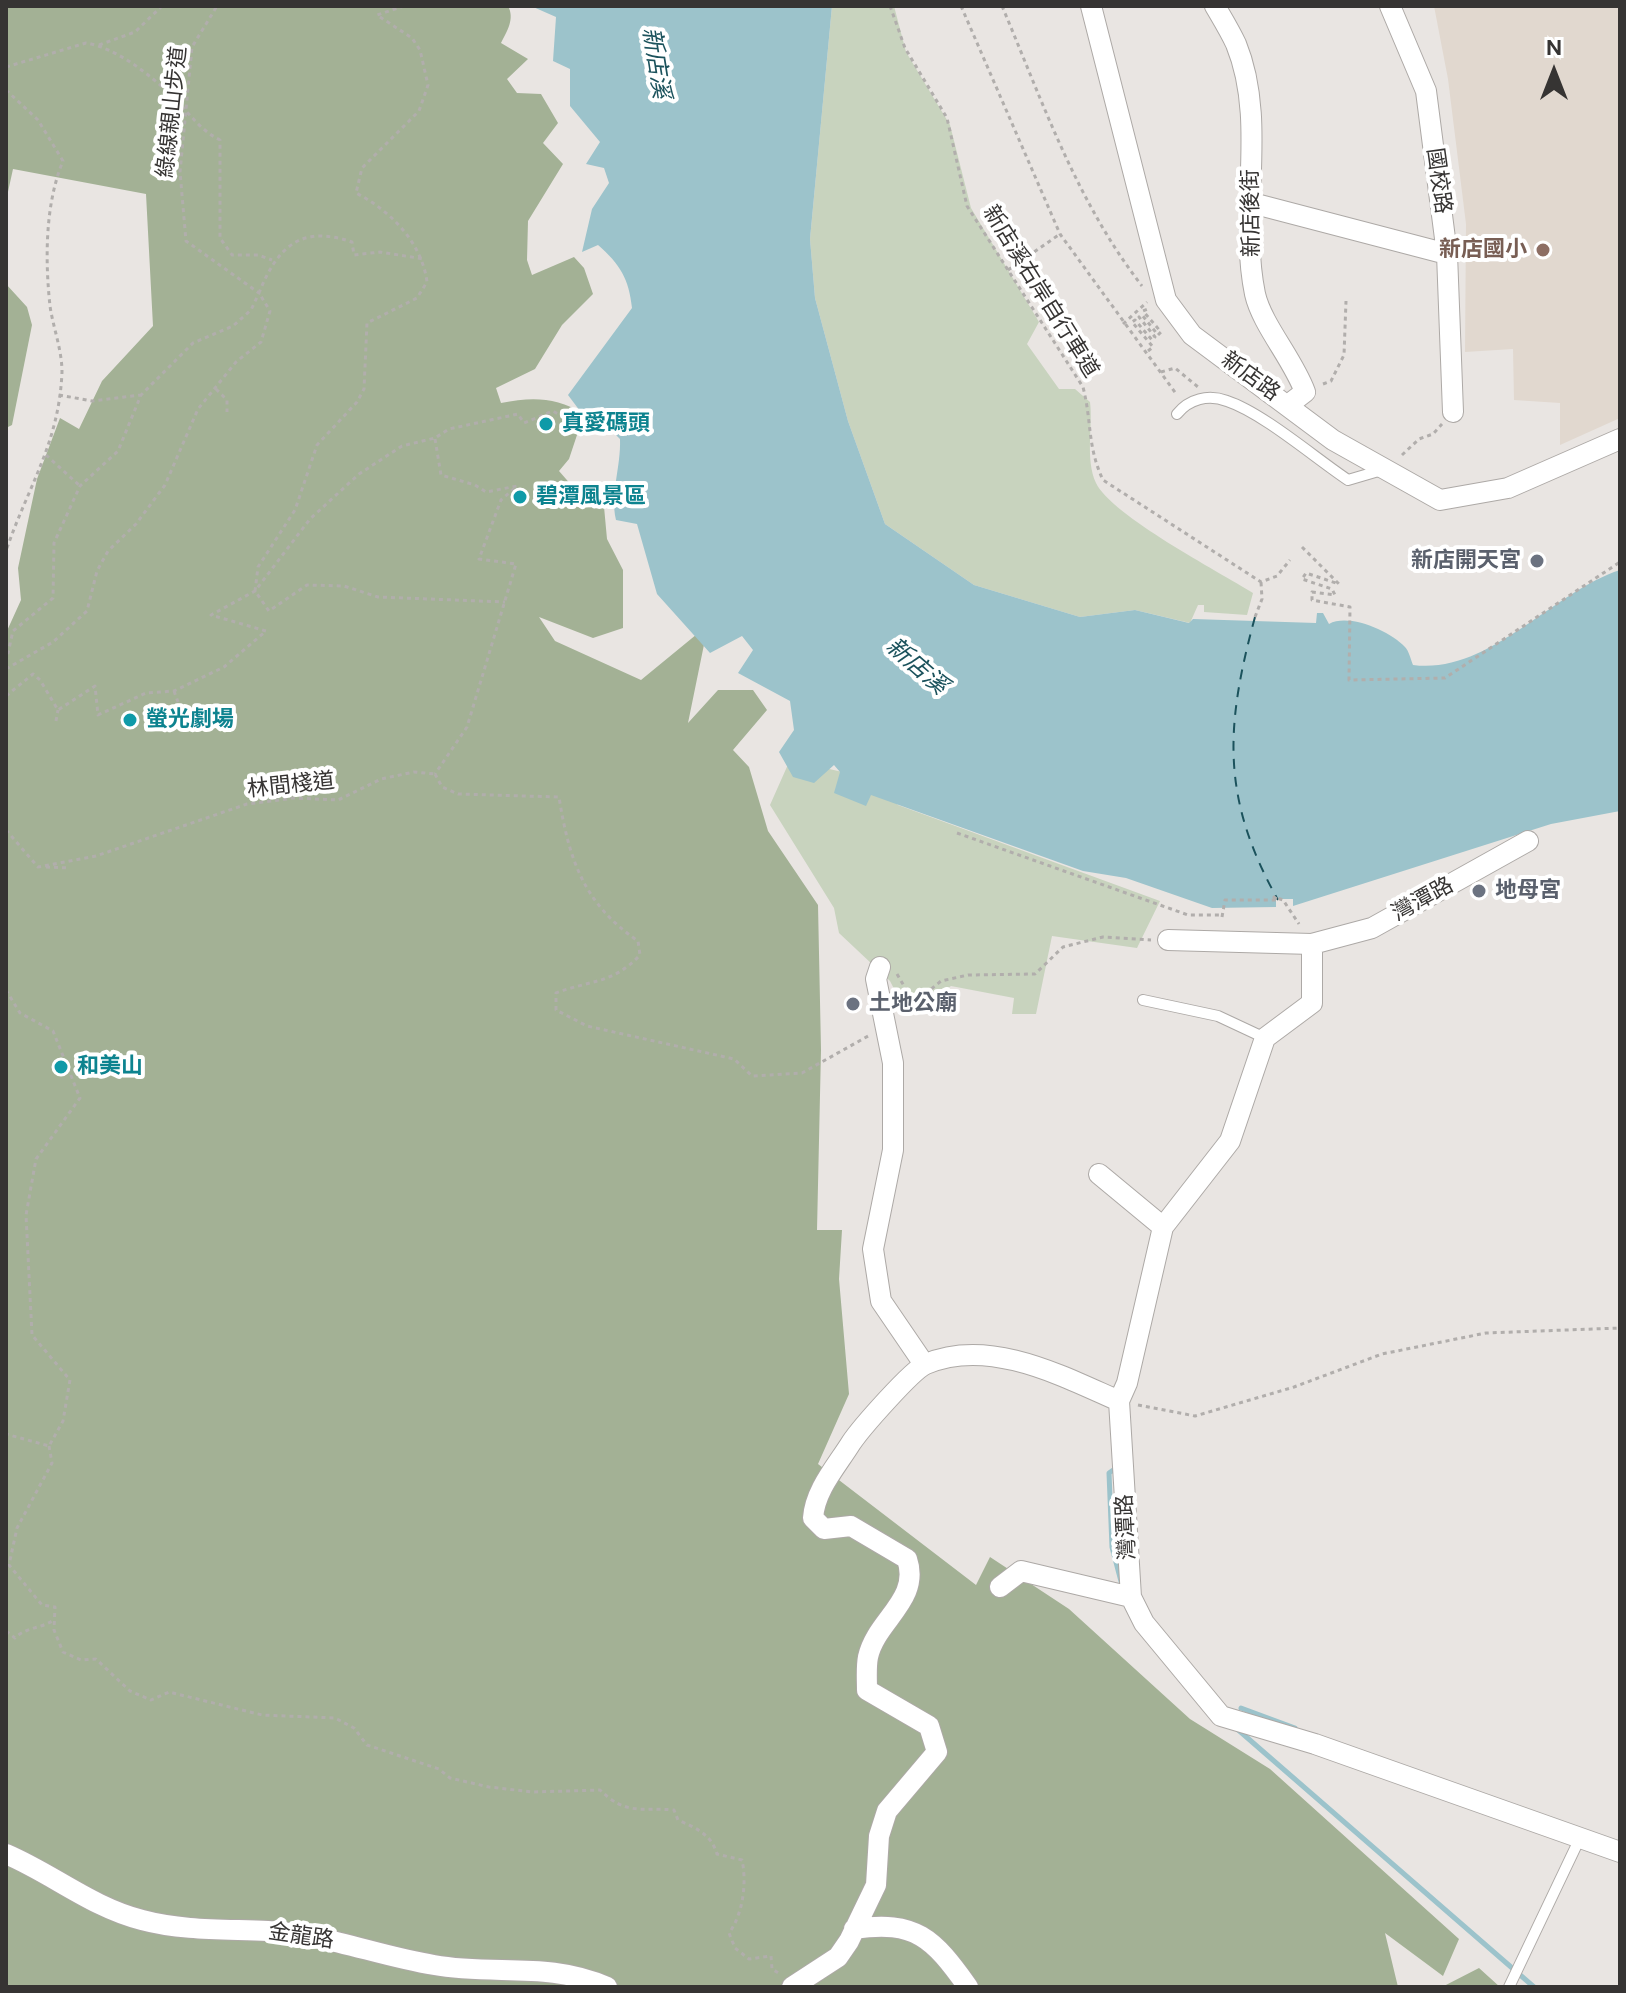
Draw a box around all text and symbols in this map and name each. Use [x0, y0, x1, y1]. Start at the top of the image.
water label: 新店溪 [635, 25, 675, 101]
north arrow [1514, 32, 1594, 112]
text: N [1546, 33, 1562, 62]
street label: 綠線親山步道 [153, 45, 193, 179]
street label: 國校路 [1420, 146, 1456, 216]
street label: 新店後街 [1238, 169, 1266, 257]
street label: 新店溪右岸自行車道 [976, 201, 1104, 383]
place label: 新店國小 [1439, 237, 1527, 263]
marker: 新店國小 [1534, 241, 1552, 259]
street label: 新店路 [1216, 347, 1284, 407]
place label: 真愛碼頭 [562, 411, 650, 437]
marker: 真愛碼頭 [537, 415, 555, 433]
place label: 碧潭風景區 [536, 484, 646, 510]
marker: 碧潭風景區 [511, 488, 529, 506]
place label: 新店開天宮 [1411, 548, 1521, 574]
marker: 新店開天宮 [1528, 552, 1546, 570]
water label: 新店溪 [879, 633, 953, 701]
place label: 螢光劇場 [146, 707, 234, 733]
marker: 螢光劇場 [121, 711, 139, 729]
street label: 林間棧道 [246, 768, 336, 804]
street label: 灣潭路 [1388, 872, 1458, 928]
place label: 地母宮 [1495, 878, 1561, 904]
marker: 地母宮 [1470, 882, 1488, 900]
place label: 土地公廟 [869, 991, 957, 1017]
marker: 土地公廟 [844, 995, 862, 1013]
place label: 和美山 [77, 1054, 143, 1080]
marker: 和美山 [52, 1058, 70, 1076]
street label: 灣潭路 [1112, 1493, 1142, 1561]
street label: 金龍路 [266, 1919, 336, 1955]

